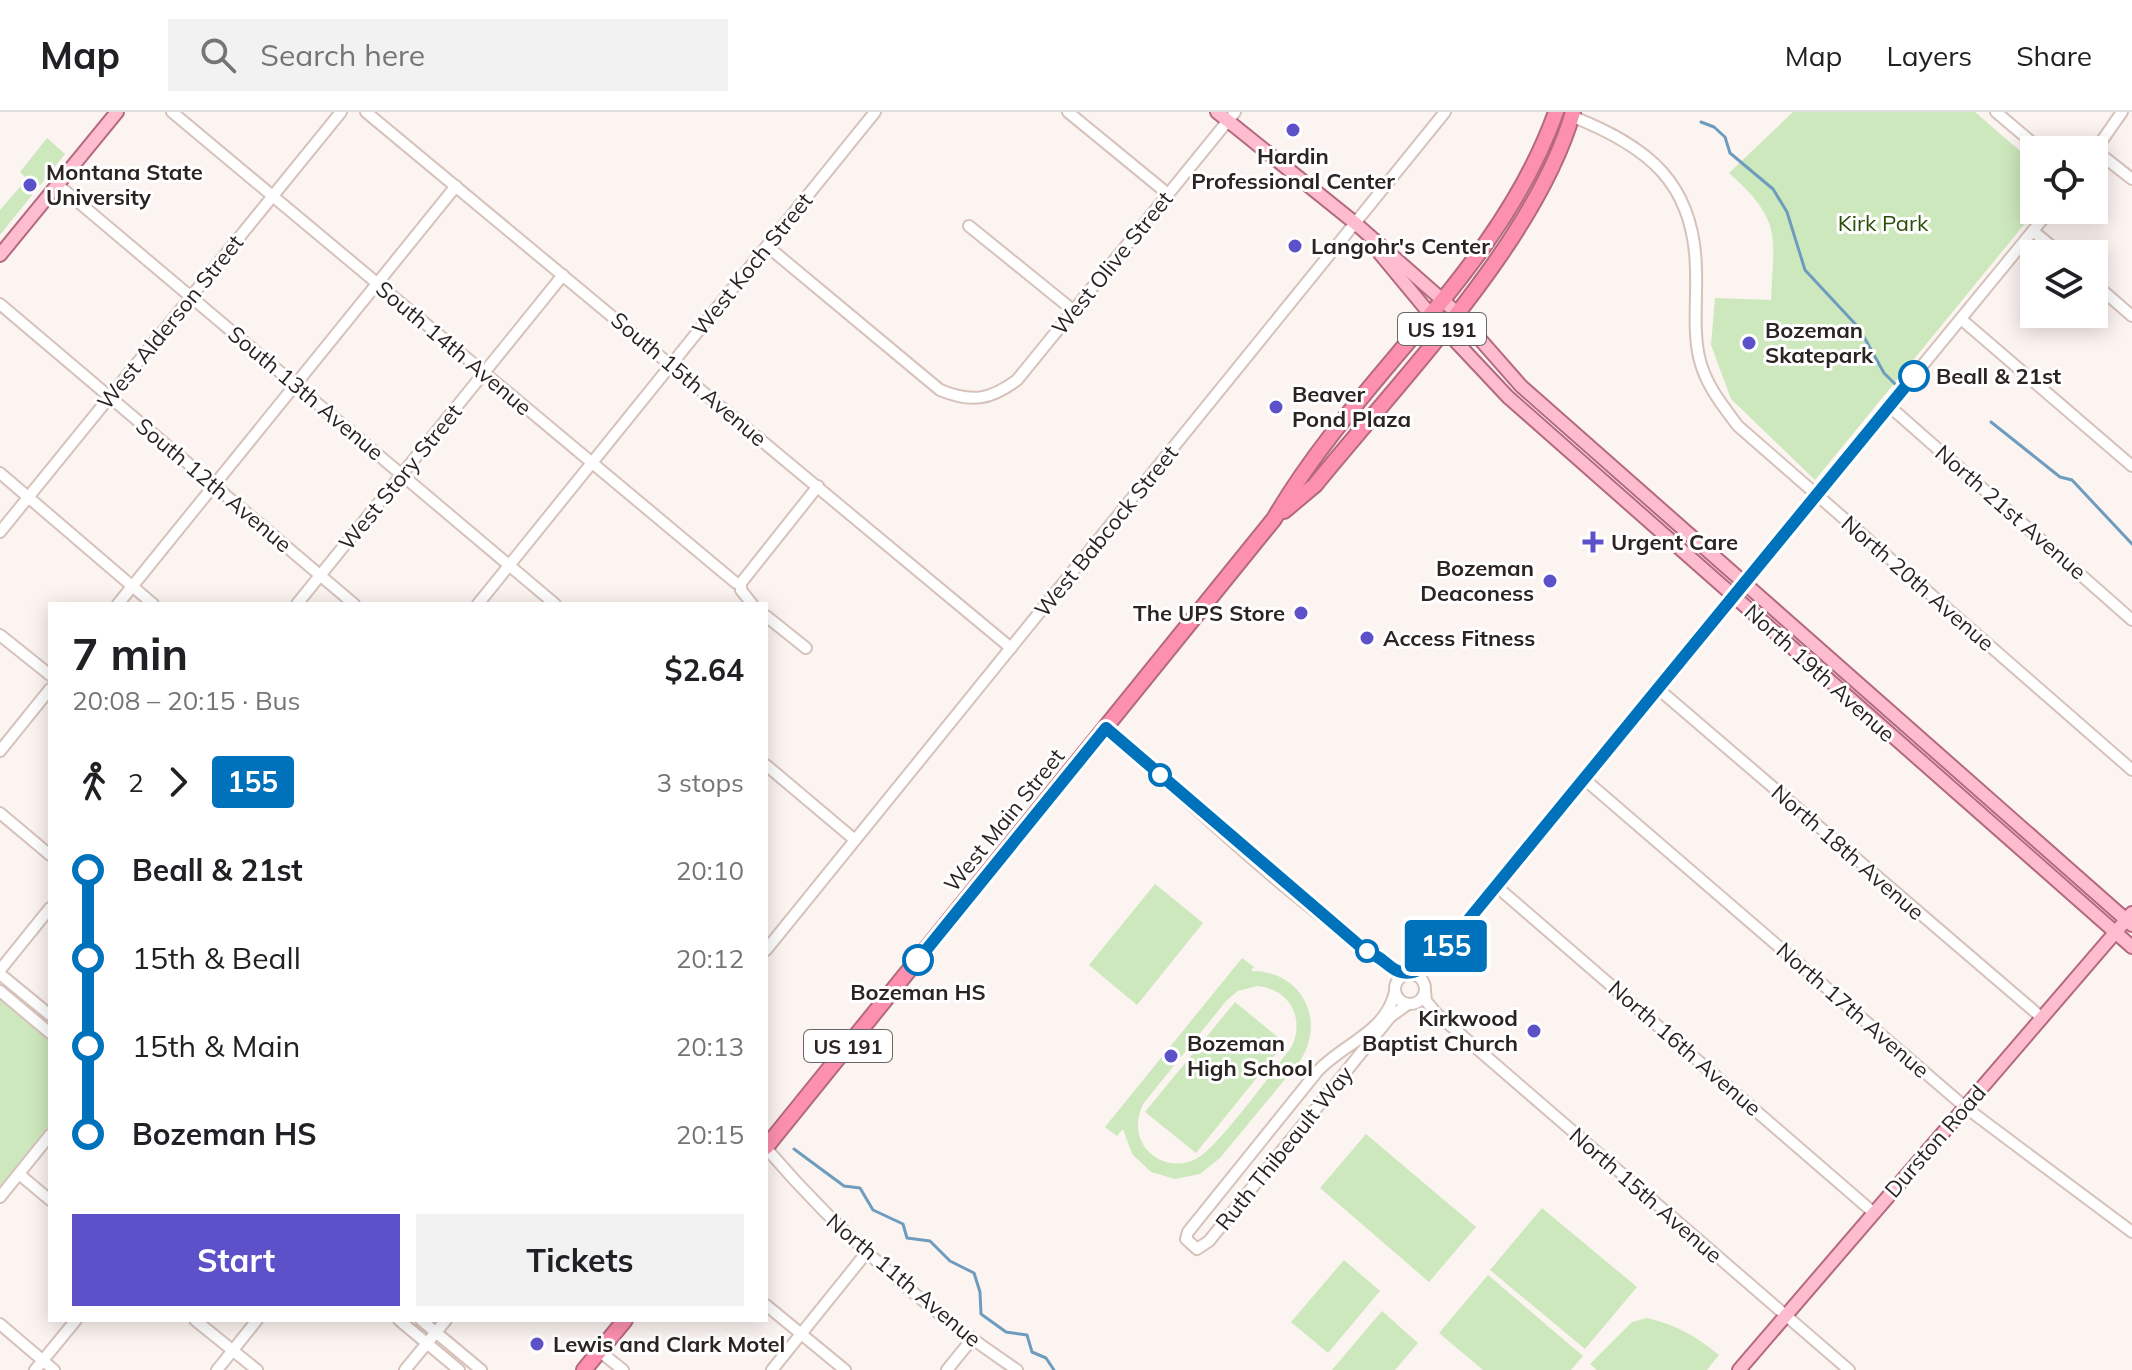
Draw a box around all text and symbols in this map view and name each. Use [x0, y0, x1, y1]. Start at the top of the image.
search box [168, 19, 728, 91]
text: Map [40, 31, 120, 79]
icon: search [196, 33, 240, 77]
text: Search here [260, 36, 425, 74]
text: Map [1785, 38, 1842, 73]
text: Layers [1886, 38, 1972, 73]
text: Share [2016, 38, 2092, 73]
marker: Hardin Professional Center [1284, 121, 1302, 139]
map controls [2020, 136, 2108, 328]
button: locate [2020, 136, 2108, 224]
place label: Hardin Professional Center [1191, 142, 1395, 195]
place label: Montana State University [46, 158, 203, 211]
marker: Montana State University [21, 176, 39, 194]
street label: West Olive Street [1045, 185, 1179, 341]
street label: West Koch Street [686, 187, 818, 341]
park label: Kirk Park [1838, 209, 1929, 237]
street label: West Alderson Street [91, 229, 249, 415]
place label: Langohr's Center [1311, 232, 1490, 260]
marker: Langohr's Center [1286, 237, 1304, 255]
button: layers [2020, 240, 2108, 328]
street label: South 14th Avenue [370, 275, 538, 421]
street label: South 15th Avenue [605, 306, 773, 452]
road number: US 191 [1398, 313, 1486, 345]
place label: Bozeman Skatepark [1765, 316, 1874, 369]
street label: South 13th Avenue [222, 320, 390, 466]
marker: Bozeman Skatepark [1740, 334, 1758, 352]
marker: Beall & 21st [1899, 361, 1929, 391]
place label: Beall & 21st [1936, 362, 2061, 390]
place label: Beaver Pond Plaza [1292, 380, 1411, 433]
street label: West Story Street [332, 398, 468, 556]
marker: Beaver Pond Plaza [1267, 398, 1285, 416]
street label: South 12th Avenue [130, 412, 298, 558]
street label: West Babcock Street [1028, 439, 1184, 622]
street label: North 21st Avenue [1930, 439, 2092, 585]
street label: North 20th Avenue [1836, 509, 2000, 657]
place label: Urgent Care [1611, 528, 1738, 556]
marker: Urgent Care [1582, 531, 1604, 553]
place label: Bozeman Deaconess [1420, 554, 1534, 607]
marker: Bozeman Deaconess [1541, 572, 1559, 590]
street label: North 19th Avenue [1739, 598, 1901, 748]
place label: The UPS Store [1133, 599, 1285, 627]
marker: The UPS Store [1292, 604, 1310, 622]
place label: Access Fitness [1383, 624, 1535, 652]
text: 7 min [72, 626, 188, 681]
marker: Access Fitness [1358, 629, 1376, 647]
text: $2.64 [665, 651, 744, 689]
text: 20:08 – 20:15 · Bus [72, 684, 301, 717]
street label: West Main Street [938, 743, 1071, 897]
icon: walk [72, 760, 116, 804]
icon: forward [156, 760, 200, 804]
text: 155 [228, 764, 278, 799]
unlabelled marker [1149, 764, 1171, 786]
text: 2 [128, 766, 144, 799]
text: 3 stops [657, 766, 744, 799]
street label: North 18th Avenue [1766, 778, 1930, 926]
text: Beall & 21st [132, 851, 303, 889]
text: 20:10 [676, 854, 744, 887]
line badge: 155 [1400, 920, 1492, 972]
text: 155 [1421, 928, 1471, 963]
street label: North 17th Avenue [1771, 936, 1935, 1084]
text: 15th & Beall [132, 939, 301, 977]
unlabelled marker [1356, 940, 1378, 962]
text: 20:12 [676, 942, 744, 975]
marker: Bozeman HS [903, 945, 933, 975]
street label: North 16th Avenue [1603, 974, 1767, 1122]
place label: Bozeman HS [850, 978, 986, 1006]
place label: Kirkwood Baptist Church [1362, 1004, 1518, 1057]
marker: Kirkwood Baptist Church [1525, 1022, 1543, 1040]
text: 15th & Main [132, 1027, 300, 1065]
place label: Bozeman High School [1187, 1029, 1313, 1082]
text: 20:13 [676, 1030, 744, 1063]
road number: US 191 [804, 1030, 892, 1062]
marker: Bozeman High School [1162, 1047, 1180, 1065]
street label: Ruth Thibeault Way [1209, 1060, 1359, 1236]
street label: Durston Road [1878, 1079, 1992, 1203]
text: Bozeman HS [132, 1115, 317, 1153]
text: 20:15 [676, 1118, 744, 1151]
street label: North 15th Avenue [1564, 1121, 1728, 1269]
street label: North 11th Avenue [821, 1207, 987, 1353]
button: Start [72, 1214, 400, 1306]
button: Tickets [416, 1214, 744, 1306]
place label: Lewis and Clark Motel [553, 1330, 785, 1358]
marker: Lewis and Clark Motel [528, 1335, 546, 1353]

